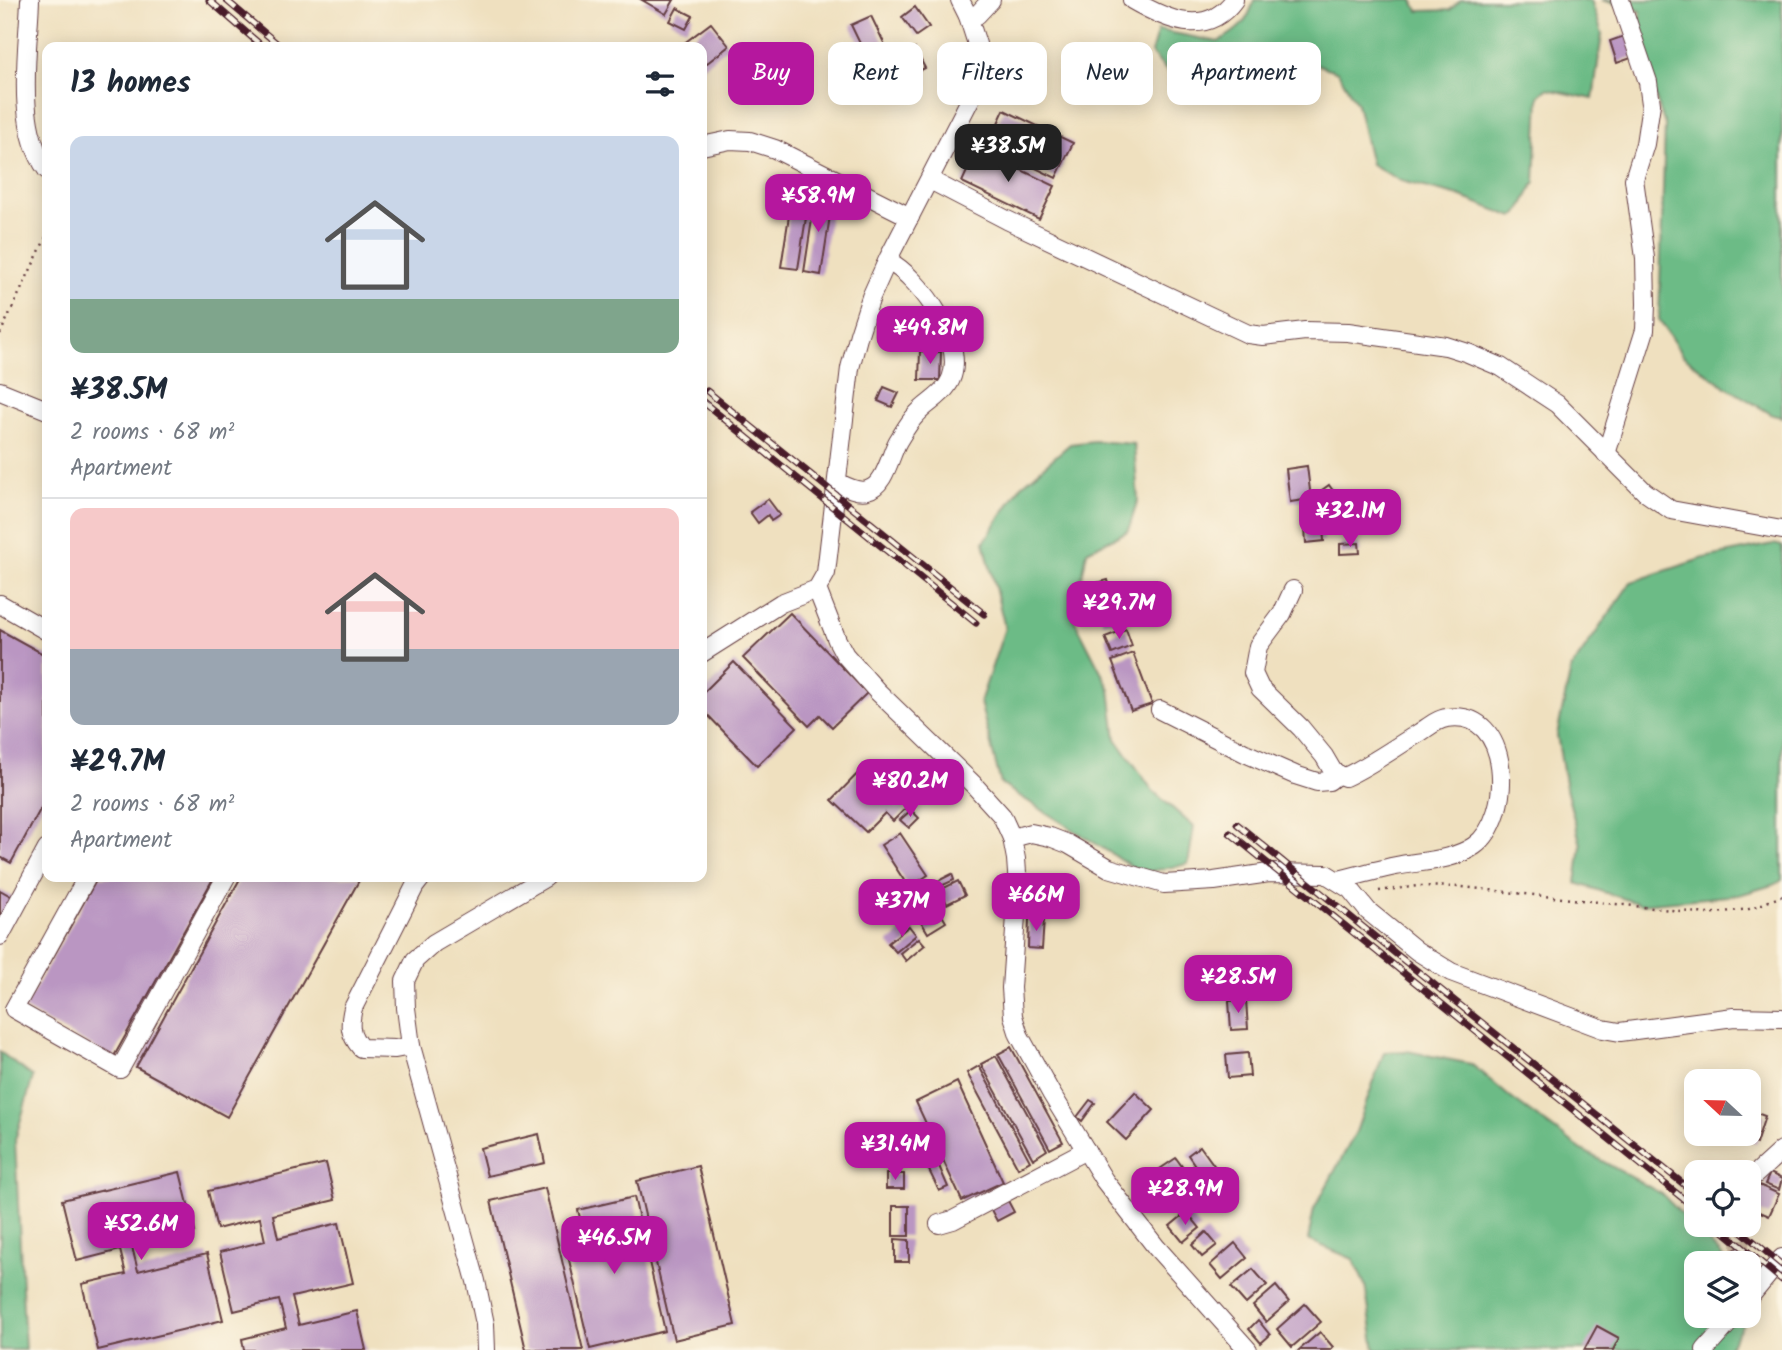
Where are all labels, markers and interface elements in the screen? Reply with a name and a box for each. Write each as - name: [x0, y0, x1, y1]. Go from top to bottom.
- chip: Buy: [728, 42, 814, 105]
- chip: Rent: [828, 42, 923, 105]
- chip: Filters: [937, 42, 1047, 105]
- chip: New: [1061, 42, 1153, 105]
- chip: Apartment: [1167, 42, 1321, 105]
- text: 13 homes: [70, 60, 191, 108]
- icon: filters: [641, 65, 679, 103]
- pin: ¥38.5M: [951, 124, 1065, 184]
- text: ¥38.5M: [971, 129, 1045, 165]
- pin: ¥58.9M: [761, 174, 875, 234]
- text: ¥58.9M: [781, 179, 855, 215]
- icon: home: [312, 182, 438, 308]
- pin: ¥49.8M: [873, 306, 987, 366]
- text: ¥49.8M: [893, 311, 967, 347]
- text: ¥38.5M: [70, 367, 168, 415]
- text: 2 rooms · 68 m²: [70, 415, 234, 451]
- text: Apartment: [70, 451, 172, 487]
- pin: ¥32.1M: [1293, 490, 1407, 549]
- text: ¥32.1M: [1315, 494, 1385, 530]
- icon: home: [312, 554, 438, 680]
- pin: ¥29.7M: [1062, 582, 1176, 641]
- text: ¥29.7M: [1083, 586, 1155, 622]
- text: ¥29.7M: [70, 739, 165, 787]
- pin: ¥80.2M: [853, 760, 967, 819]
- text: ¥80.2M: [872, 764, 948, 800]
- text: 2 rooms · 68 m²: [70, 787, 234, 823]
- text: Apartment: [70, 823, 172, 859]
- pin: ¥66M: [995, 874, 1077, 933]
- text: ¥66M: [1008, 878, 1064, 914]
- pin: ¥37M: [861, 880, 943, 939]
- text: ¥37M: [875, 884, 929, 920]
- pin: ¥28.5M: [1181, 956, 1295, 1015]
- text: ¥28.5M: [1200, 960, 1276, 996]
- north arrow: [1684, 1069, 1760, 1146]
- map controls: [1684, 1069, 1761, 1328]
- pin: ¥31.4M: [838, 1122, 952, 1182]
- text: ¥31.4M: [860, 1127, 930, 1163]
- button: locate: [1684, 1160, 1761, 1237]
- pin: ¥28.9M: [1128, 1168, 1242, 1227]
- text: ¥28.9M: [1147, 1172, 1223, 1208]
- pin: ¥52.6M: [84, 1202, 198, 1262]
- text: ¥52.6M: [104, 1207, 178, 1243]
- pin: ¥46.5M: [557, 1216, 671, 1276]
- text: ¥46.5M: [577, 1221, 651, 1257]
- button: layers: [1684, 1251, 1761, 1328]

